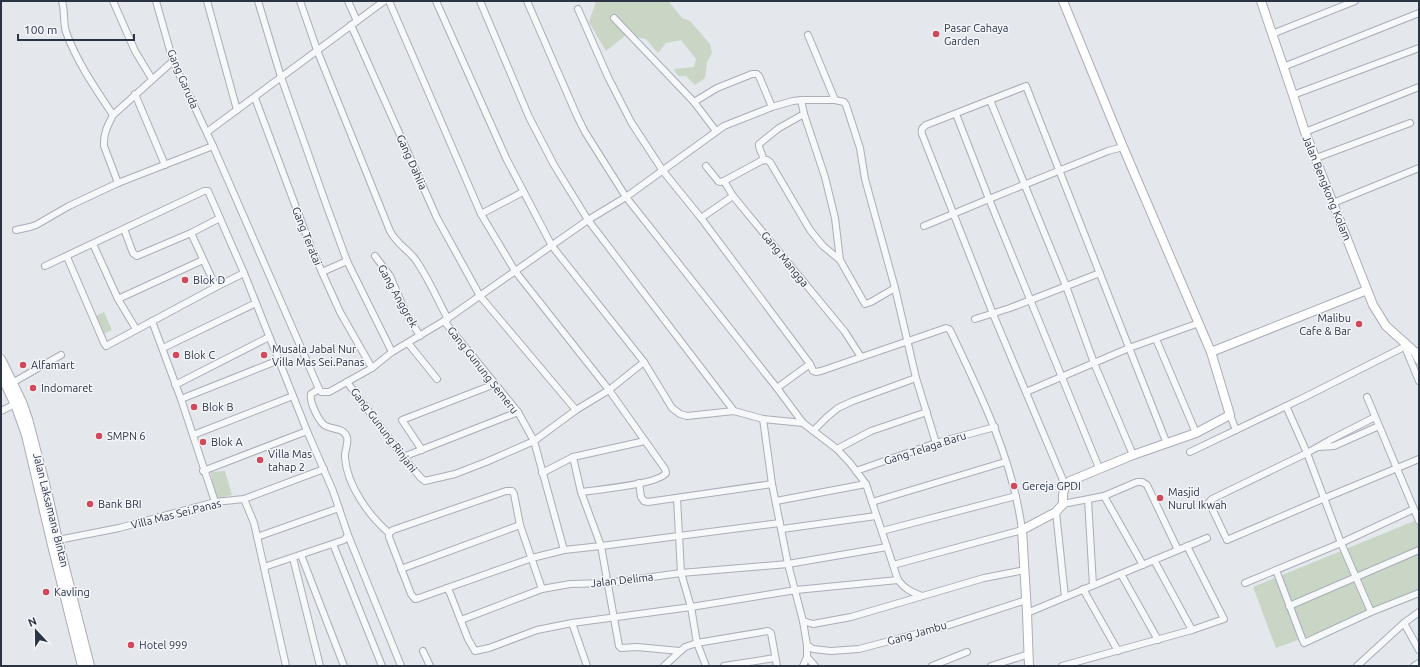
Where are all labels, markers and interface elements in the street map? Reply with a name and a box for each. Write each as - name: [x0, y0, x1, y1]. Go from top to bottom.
- scale bar: [18, 16, 134, 42]
- place label: Pasar Cahaya Garden: [944, 22, 1009, 47]
- text: 100 m: [24, 23, 57, 36]
- marker: Pasar Cahaya Garden: [931, 29, 941, 39]
- street label: Gang Garuda: [165, 47, 201, 111]
- street label: Gang Dahlia: [395, 133, 429, 191]
- street label: Jalan Bengkong Kolam: [1300, 134, 1354, 242]
- street label: Gang Teratai: [290, 205, 324, 267]
- street label: Gang Mangga: [759, 229, 811, 289]
- street label: Gang Anggrek: [376, 263, 420, 330]
- place label: Blok D: [193, 274, 225, 286]
- marker: Blok D: [180, 275, 190, 285]
- place label: Malibu Cafe & Bar: [1299, 312, 1352, 337]
- marker: Malibu Cafe & Bar: [1354, 319, 1364, 329]
- street label: Gang Gunung Semeru: [445, 324, 521, 416]
- place label: Musala Jabal Nur Villa Mas Sei.Panas: [272, 343, 365, 368]
- place label: Blok C: [184, 349, 215, 361]
- marker: Blok C: [171, 350, 181, 360]
- marker: Musala Jabal Nur Villa Mas Sei.Panas: [259, 350, 269, 360]
- place label: Alfamart: [31, 359, 75, 371]
- marker: Alfamart: [18, 360, 28, 370]
- place label: Indomaret: [41, 382, 93, 394]
- marker: Indomaret: [28, 383, 38, 393]
- street label: Gang Gunung Rinjani: [348, 385, 420, 475]
- place label: Blok B: [202, 401, 233, 413]
- marker: Blok B: [189, 402, 199, 412]
- street label: Gang Telaga Baru: [882, 429, 968, 467]
- place label: SMPN 6: [107, 430, 145, 442]
- marker: SMPN 6: [94, 431, 104, 441]
- place label: Blok A: [211, 436, 243, 448]
- marker: Blok A: [198, 437, 208, 447]
- place label: Villa Mas tahap 2: [268, 448, 312, 473]
- street label: Jalan Laksamana Bintan: [31, 452, 71, 568]
- marker: Villa Mas tahap 2: [255, 455, 265, 465]
- place label: Gereja GPDI: [1022, 480, 1081, 492]
- marker: Gereja GPDI: [1009, 481, 1019, 491]
- place label: Masjid Nurul Ikwah: [1168, 486, 1227, 511]
- marker: Masjid Nurul Ikwah: [1155, 493, 1165, 503]
- street label: Villa Mas Sei.Panas: [130, 497, 223, 531]
- place label: Bank BRI: [98, 498, 142, 510]
- marker: Bank BRI: [85, 499, 95, 509]
- street label: Jalan Delima: [590, 571, 654, 589]
- place label: Kavling: [54, 586, 90, 598]
- marker: Kavling: [41, 587, 51, 597]
- north arrow: [16, 611, 56, 651]
- text: N: [26, 615, 38, 629]
- street label: Gang Jambu: [886, 619, 948, 647]
- place label: Hotel 999: [139, 639, 188, 651]
- marker: Hotel 999: [126, 640, 136, 650]

